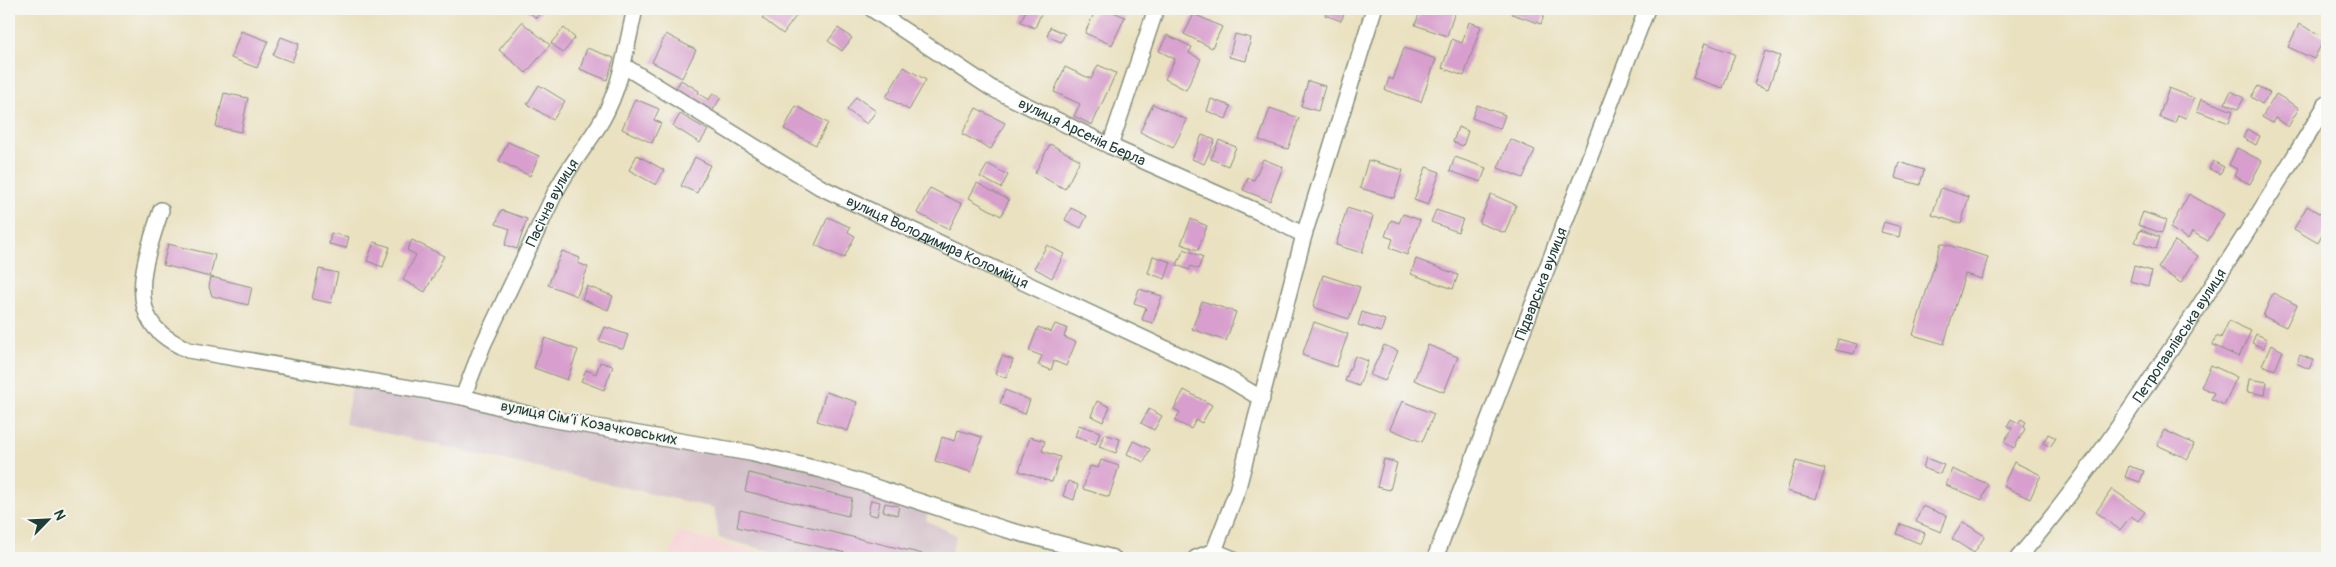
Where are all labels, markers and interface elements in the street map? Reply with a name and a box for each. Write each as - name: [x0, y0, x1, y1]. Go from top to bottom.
- street label: вулиця Арсенія Берла: [1015, 93, 1149, 170]
- street label: Пасічна вулиця: [521, 155, 583, 250]
- street label: вулиця Володимира Коломійця: [843, 191, 1032, 293]
- street label: Підварська вулиця: [1511, 225, 1571, 343]
- street label: Петропавлівська вулиця: [2128, 265, 2230, 406]
- street label: вулиця Сімʼї Козачковських: [499, 397, 679, 449]
- north arrow: [22, 494, 72, 544]
- text: N: [50, 507, 69, 523]

